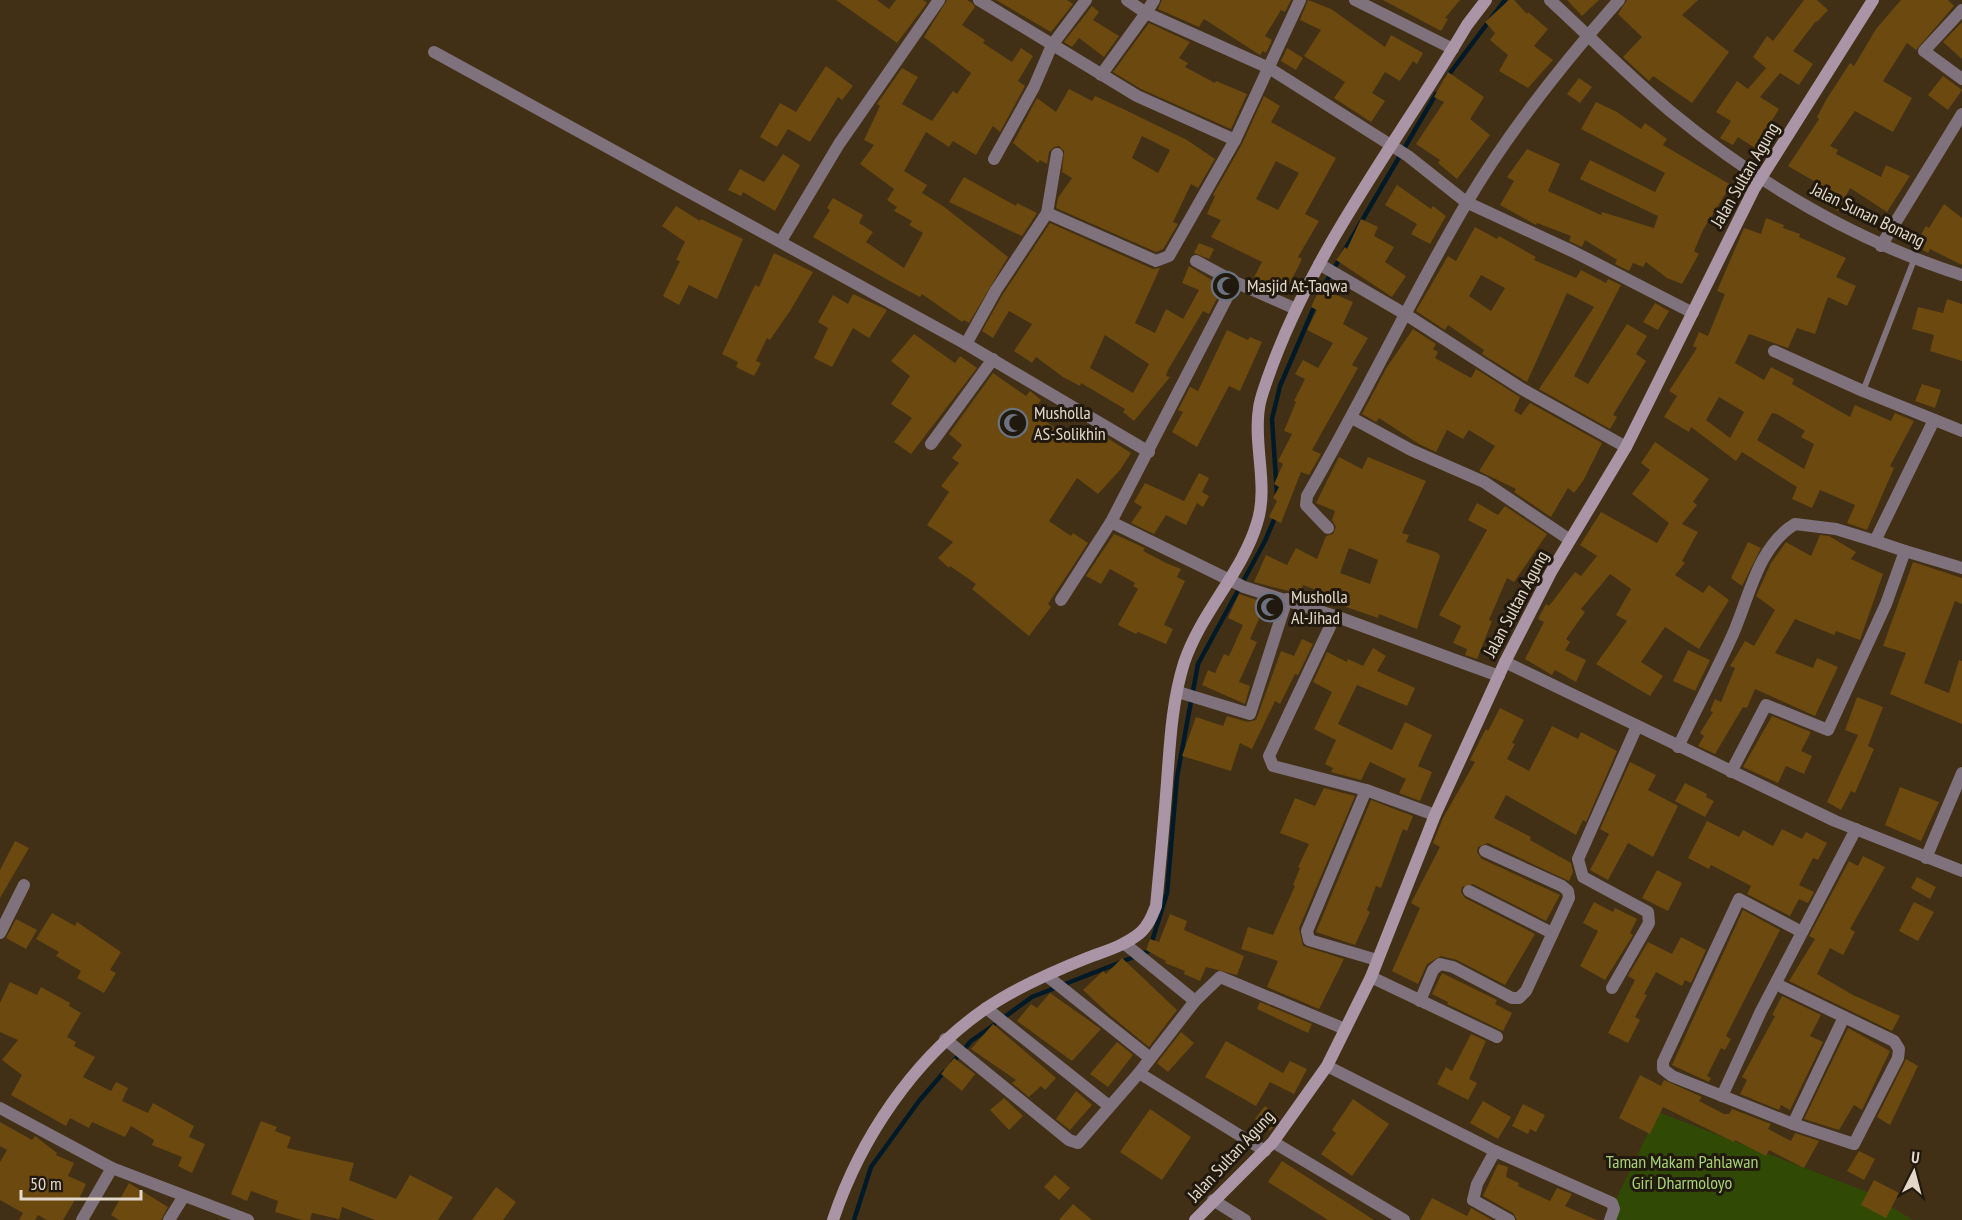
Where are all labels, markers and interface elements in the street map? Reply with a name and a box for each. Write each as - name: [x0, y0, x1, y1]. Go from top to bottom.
- street label: Jalan Sultan Agung: [1705, 118, 1784, 232]
- street label: Jalan Sunan Bonang: [1807, 177, 1929, 252]
- mosque icon: Masjid At-Taqwa: [1210, 270, 1242, 302]
- place label: Masjid At-Taqwa: [1247, 274, 1348, 297]
- place label: Musholla AS-Solikhin: [1034, 401, 1106, 445]
- mosque icon: Musholla AS-Solikhin: [997, 407, 1029, 439]
- street label: Jalan Sultan Agung: [1477, 547, 1553, 662]
- place label: Musholla Al-Jihad: [1291, 585, 1348, 629]
- mosque icon: Musholla Al-Jihad: [1254, 591, 1286, 623]
- street label: Jalan Sultan Agung: [1182, 1105, 1279, 1207]
- north arrow: [1884, 1142, 1944, 1202]
- text: U: [1910, 1147, 1921, 1167]
- park label: Taman Makam Pahlawan Giri Dharmoloyo: [1606, 1150, 1758, 1194]
- scale bar: [21, 1163, 141, 1201]
- text: 50 m: [30, 1172, 62, 1195]

